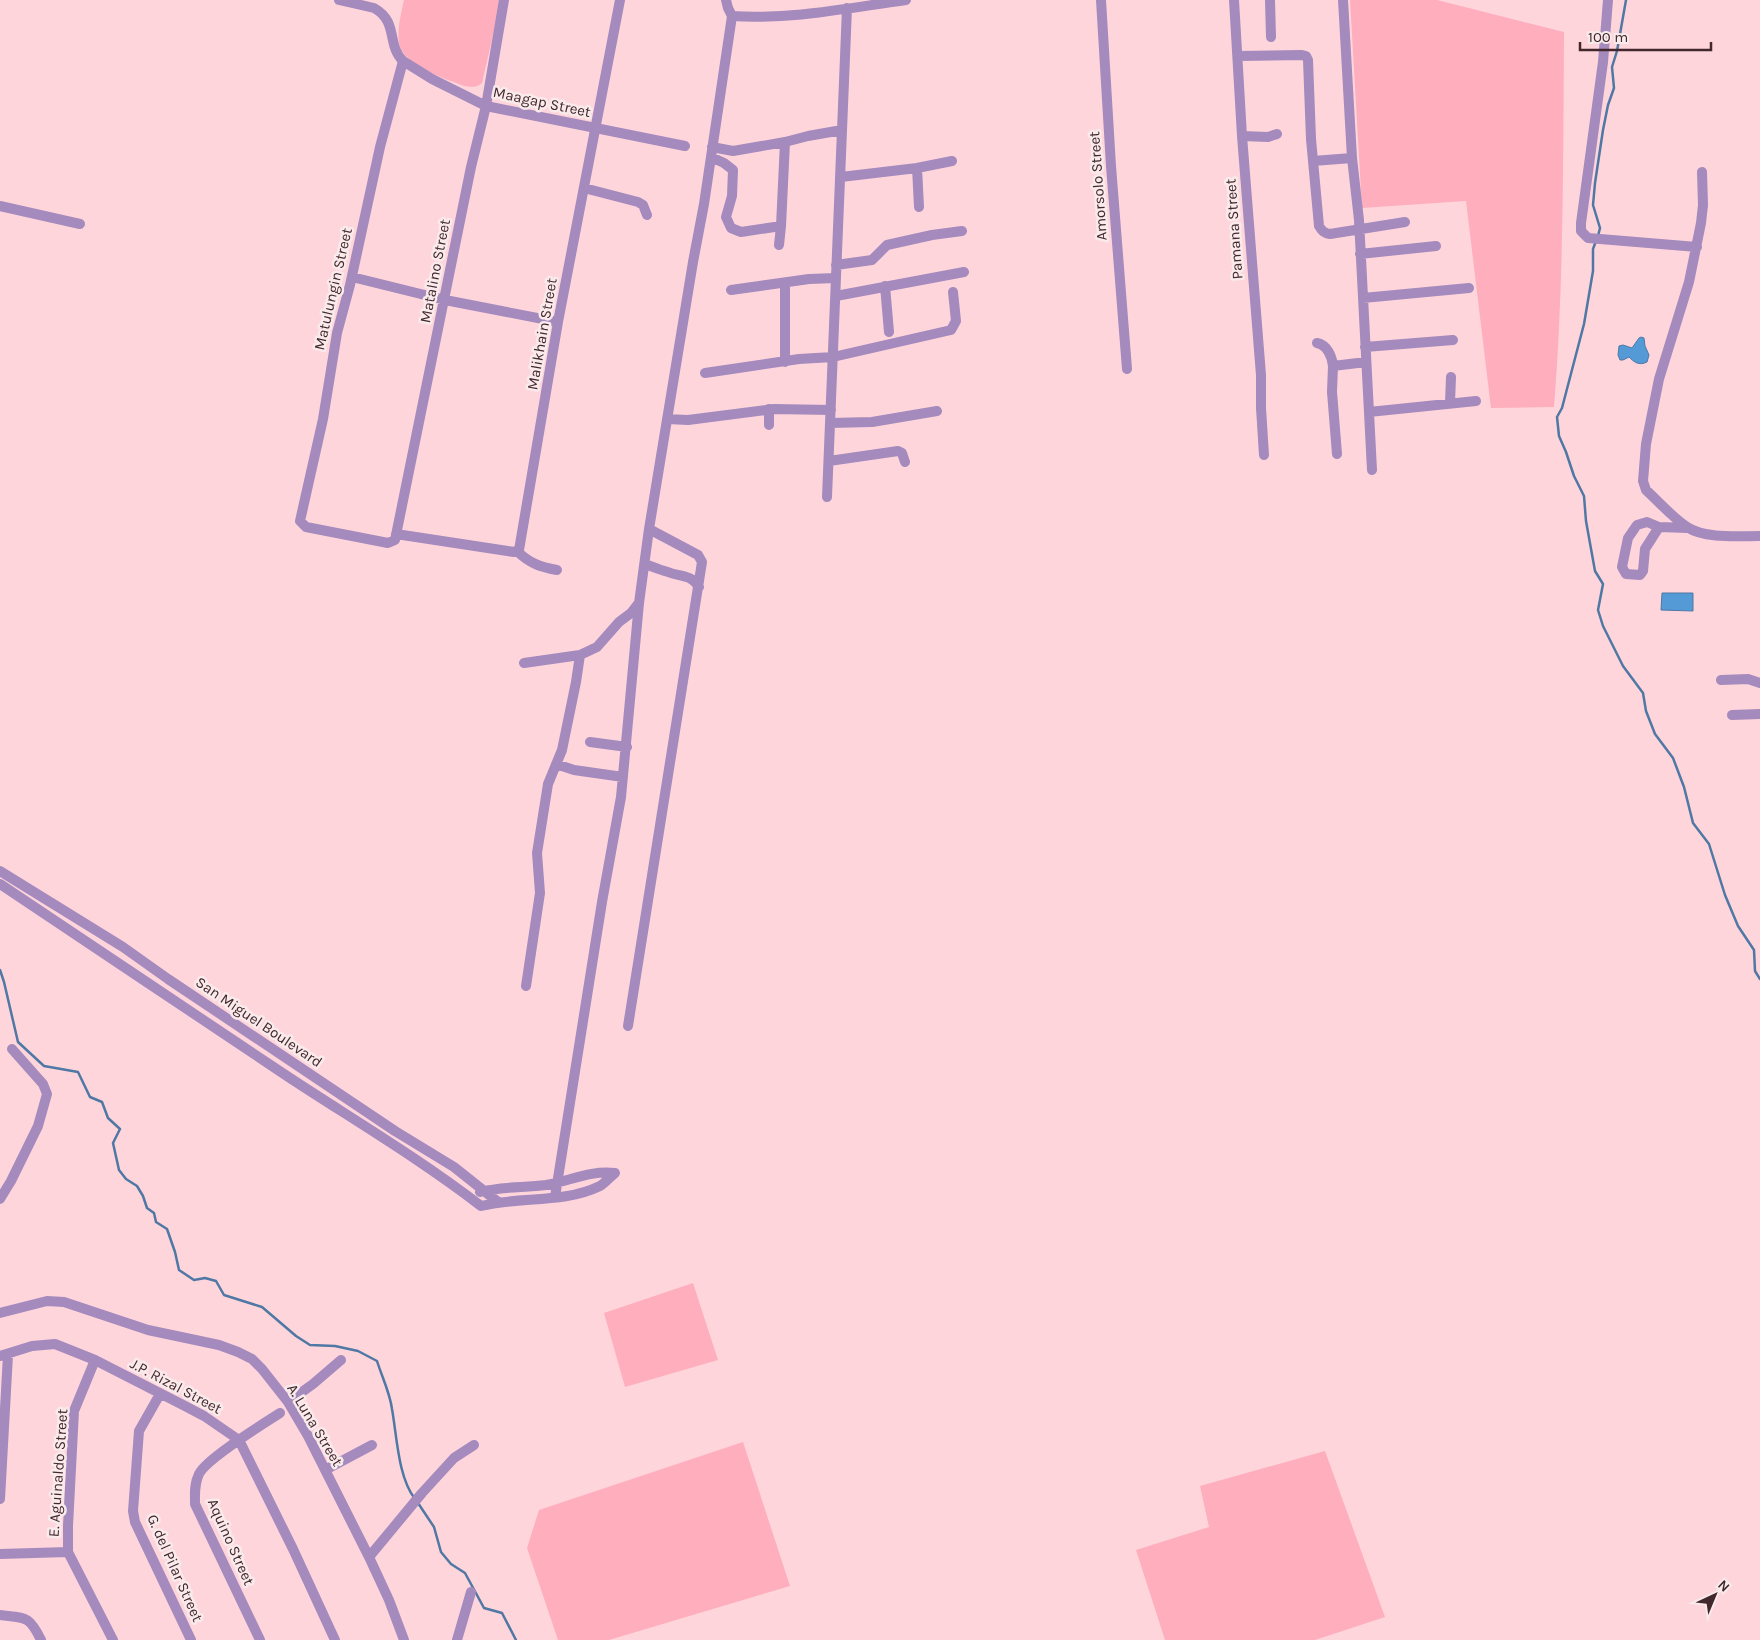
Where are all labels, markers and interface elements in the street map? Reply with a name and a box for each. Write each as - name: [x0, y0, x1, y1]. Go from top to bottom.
- scale bar: [1580, 20, 1711, 52]
- text: 100 m: [1588, 28, 1628, 46]
- street label: Maagap Street: [491, 83, 593, 121]
- street label: Amorsolo Street: [1085, 130, 1111, 241]
- street label: Pamana Street: [1221, 178, 1246, 280]
- street label: Matalino Street: [416, 217, 454, 325]
- street label: Matulungin Street: [310, 226, 356, 352]
- street label: Malikhain Street: [523, 276, 561, 392]
- street label: San Miguel Boulevard: [192, 973, 326, 1071]
- street label: J.P. Rizal Street: [127, 1354, 225, 1418]
- street label: A. Luna Street: [283, 1381, 347, 1470]
- street label: E. Aguinaldo Street: [45, 1408, 71, 1538]
- street label: Aquino Street: [204, 1496, 258, 1588]
- street label: G. del Pilar Street: [143, 1512, 207, 1625]
- north arrow: [1690, 1570, 1740, 1620]
- text: N: [1714, 1576, 1733, 1596]

